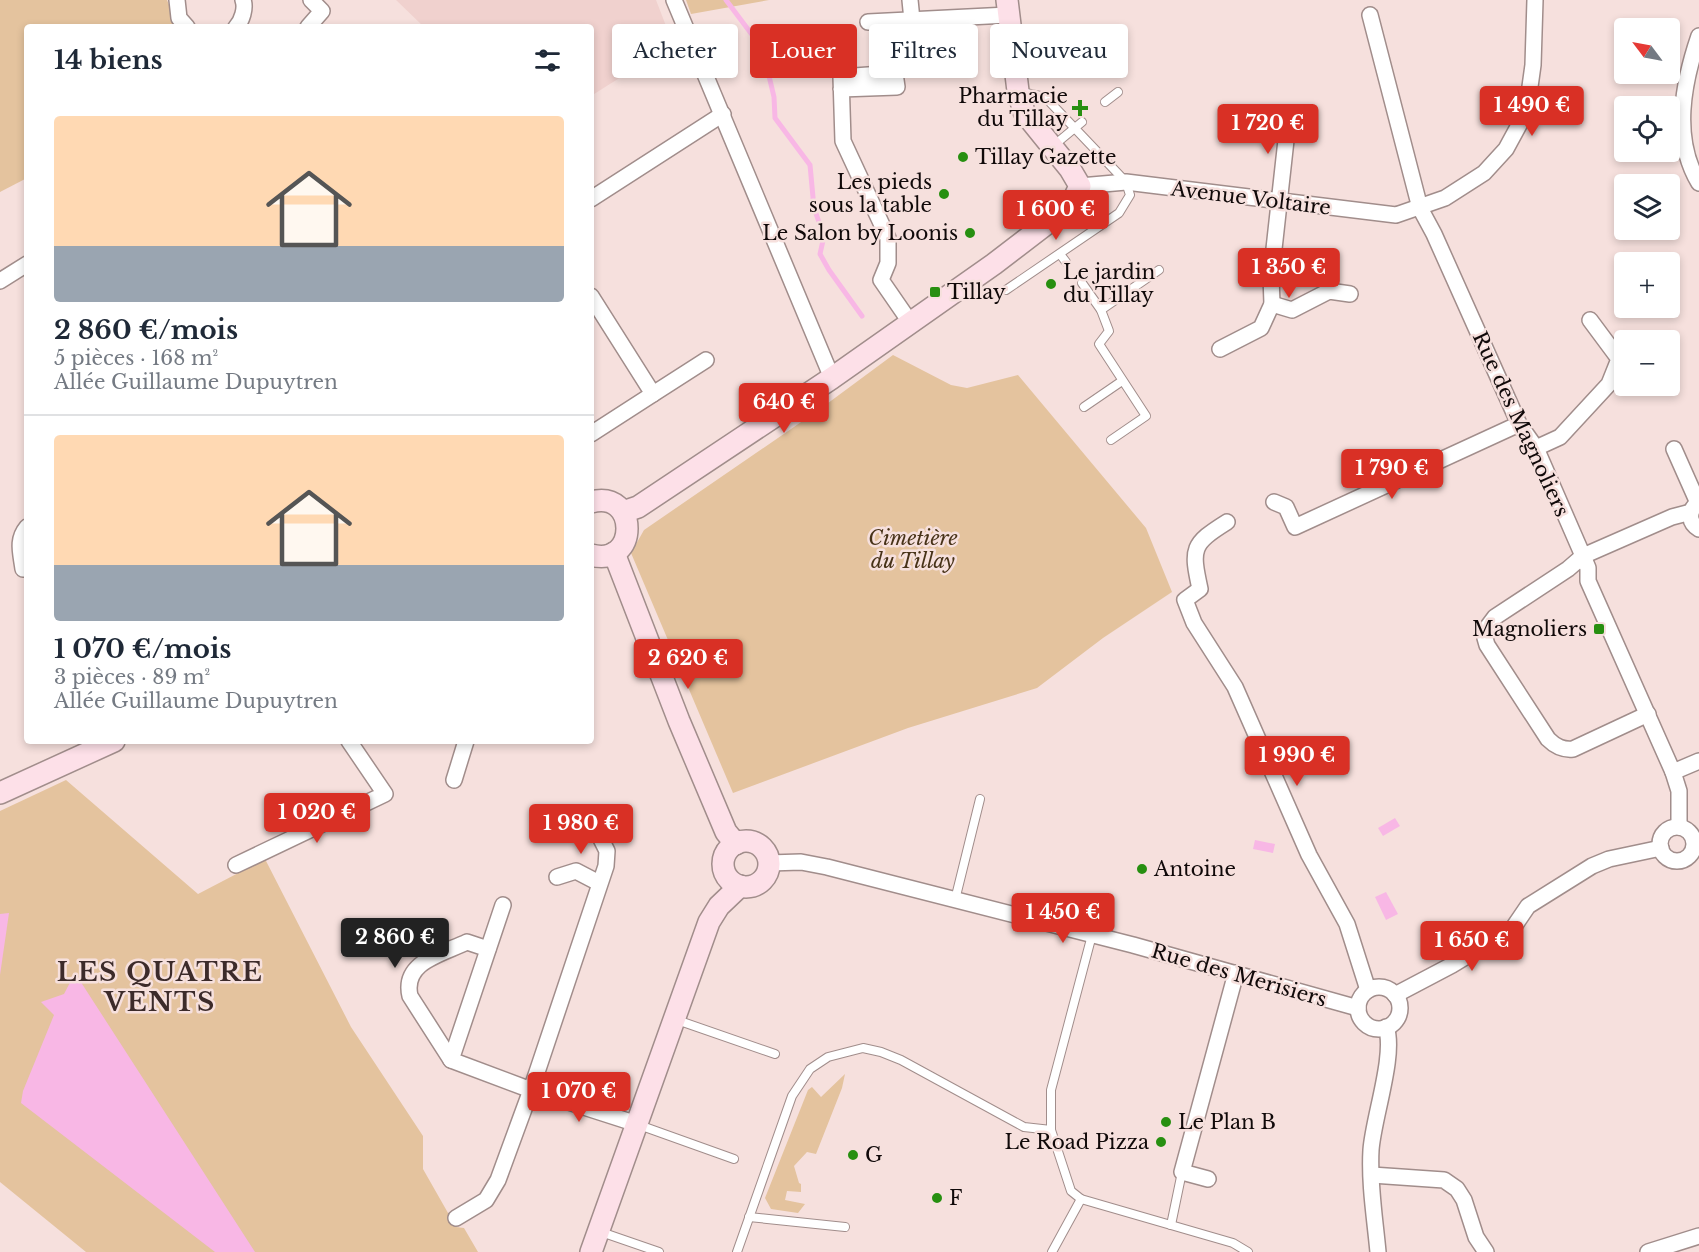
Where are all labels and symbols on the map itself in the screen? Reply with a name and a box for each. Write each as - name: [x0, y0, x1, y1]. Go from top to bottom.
- north arrow: [1614, 18, 1680, 84]
- place label: Pharmacie du Tillay: [958, 84, 1068, 131]
- pin: 1 490 €: [1477, 86, 1587, 137]
- marker: Pharmacie du Tillay: [1073, 101, 1087, 115]
- pin: 1 720 €: [1213, 104, 1323, 155]
- place label: Tillay Gazette: [975, 145, 1117, 169]
- marker: Tillay Gazette: [956, 150, 970, 164]
- place label: Les pieds sous la table: [809, 170, 932, 217]
- street label: Avenue Voltaire: [1169, 176, 1332, 220]
- marker: Les pieds sous la table: [937, 187, 951, 201]
- pin: 1 600 €: [1001, 190, 1111, 241]
- place label: Le Salon by Loonis: [762, 221, 958, 245]
- marker: Le Salon by Loonis: [963, 226, 977, 240]
- pin: 1 350 €: [1234, 248, 1344, 299]
- place label: Le jardin du Tillay: [1063, 260, 1156, 307]
- marker: Le jardin du Tillay: [1044, 277, 1058, 291]
- place label: Tillay: [947, 280, 1006, 304]
- marker: Tillay: [928, 285, 942, 299]
- street label: Rue des Magnoliers: [1468, 328, 1574, 520]
- pin: 640 €: [742, 383, 826, 434]
- pin: 1 790 €: [1337, 449, 1447, 500]
- park label: Cimetière du Tillay: [868, 526, 958, 573]
- place label: Magnoliers: [1472, 617, 1587, 641]
- marker: Magnoliers: [1592, 622, 1606, 636]
- pin: 2 620 €: [633, 639, 743, 690]
- pin: 1 990 €: [1242, 736, 1352, 787]
- pin: 1 020 €: [262, 793, 372, 844]
- pin: 1 980 €: [526, 804, 636, 855]
- place label: Antoine: [1153, 857, 1236, 881]
- marker: Antoine: [1135, 862, 1149, 876]
- pin: 1 450 €: [1008, 893, 1118, 944]
- pin: 2 860 €: [340, 918, 450, 969]
- pin: 1 650 €: [1417, 921, 1527, 972]
- street label: Rue des Merisiers: [1149, 938, 1329, 1012]
- district label: LES QUATRE VENTS: [57, 956, 263, 1018]
- pin: 1 070 €: [524, 1072, 634, 1123]
- place label: Le Plan B: [1178, 1110, 1276, 1134]
- marker: Le Plan B: [1159, 1115, 1173, 1129]
- place label: Le Road Pizza: [1004, 1130, 1150, 1154]
- marker: Le Road Pizza: [1154, 1135, 1168, 1149]
- place label: G: [865, 1143, 882, 1167]
- marker: G: [846, 1148, 860, 1162]
- place label: F: [949, 1186, 962, 1210]
- marker: F: [930, 1191, 944, 1205]

